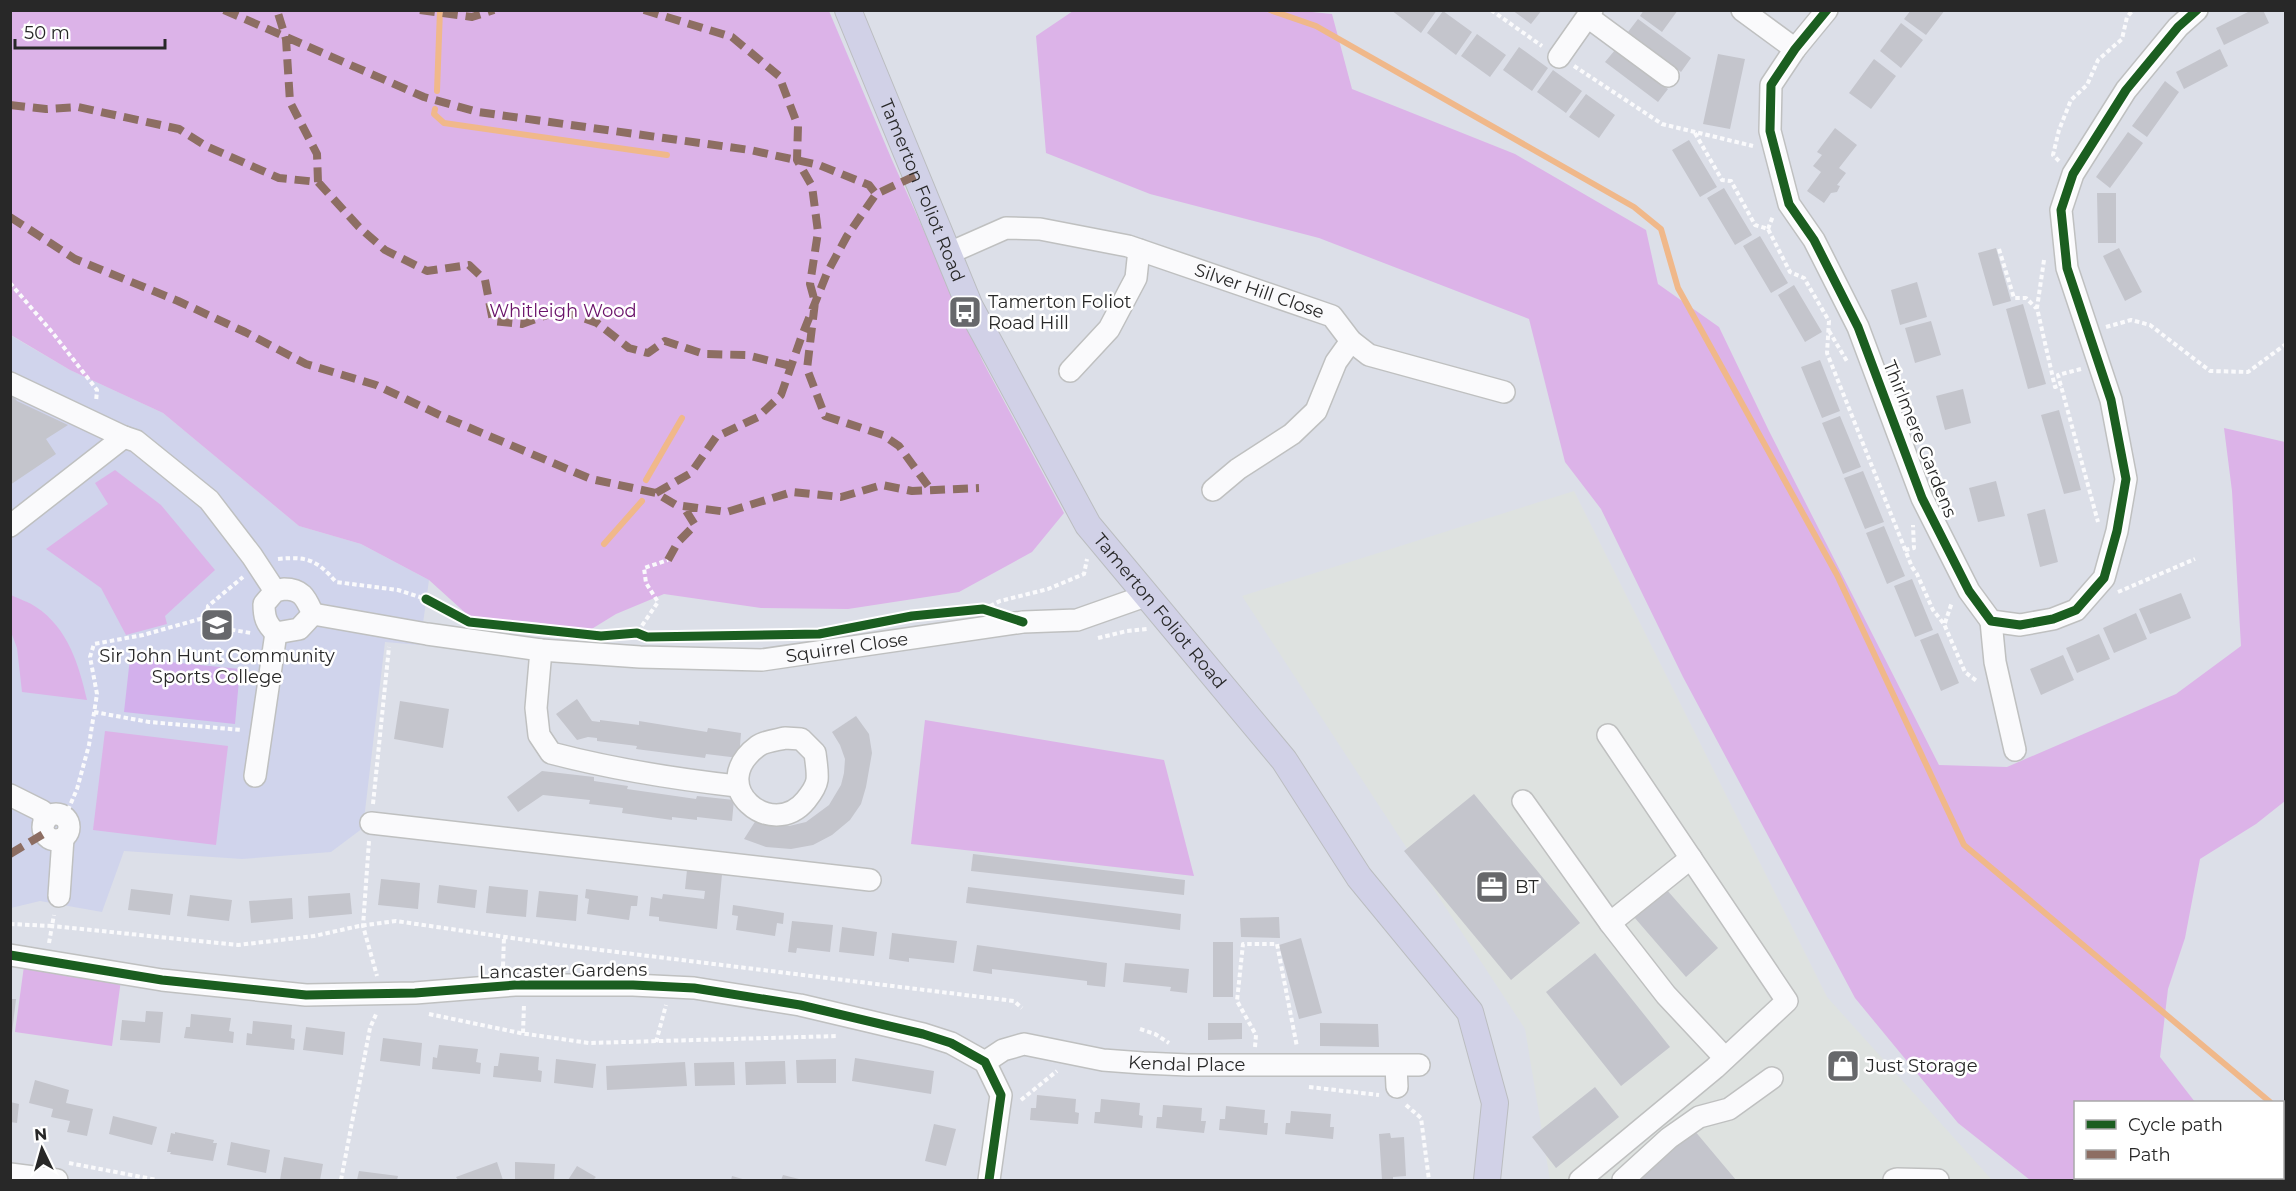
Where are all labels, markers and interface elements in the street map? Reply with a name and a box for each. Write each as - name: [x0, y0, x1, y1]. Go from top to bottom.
- scale bar: [15, 12, 165, 50]
- text: 50 m: [24, 22, 70, 44]
- street label: Tamerton Foliot Road: [875, 96, 969, 285]
- street label: Silver Hill Close: [1192, 259, 1327, 324]
- place label: Tamerton Foliot Road Hill: [988, 291, 1132, 334]
- bus stop icon: Tamerton Foliot Road Hill: [947, 294, 983, 330]
- park label: Whitleigh Wood: [489, 300, 637, 322]
- street label: Thirlmere Gardens: [1878, 357, 1962, 521]
- street label: Tamerton Foliot Road: [1089, 529, 1231, 693]
- school or university icon: Sir John Hunt Community Sports College: [199, 607, 235, 643]
- street label: Squirrel Close: [784, 628, 910, 667]
- place label: Sir John Hunt Community Sports College: [99, 645, 335, 688]
- office icon: BT: [1474, 869, 1510, 905]
- place label: BT: [1515, 876, 1539, 898]
- street label: Lancaster Gardens: [479, 959, 648, 983]
- shop icon: Just Storage: [1825, 1048, 1861, 1084]
- street label: Kendal Place: [1127, 1051, 1245, 1076]
- place label: Just Storage: [1865, 1055, 1978, 1077]
- legend: [2074, 1101, 2284, 1179]
- text: Cycle path: [2128, 1114, 2223, 1136]
- north arrow: [12, 1119, 72, 1179]
- text: N: [33, 1125, 48, 1145]
- text: Path: [2128, 1144, 2171, 1166]

